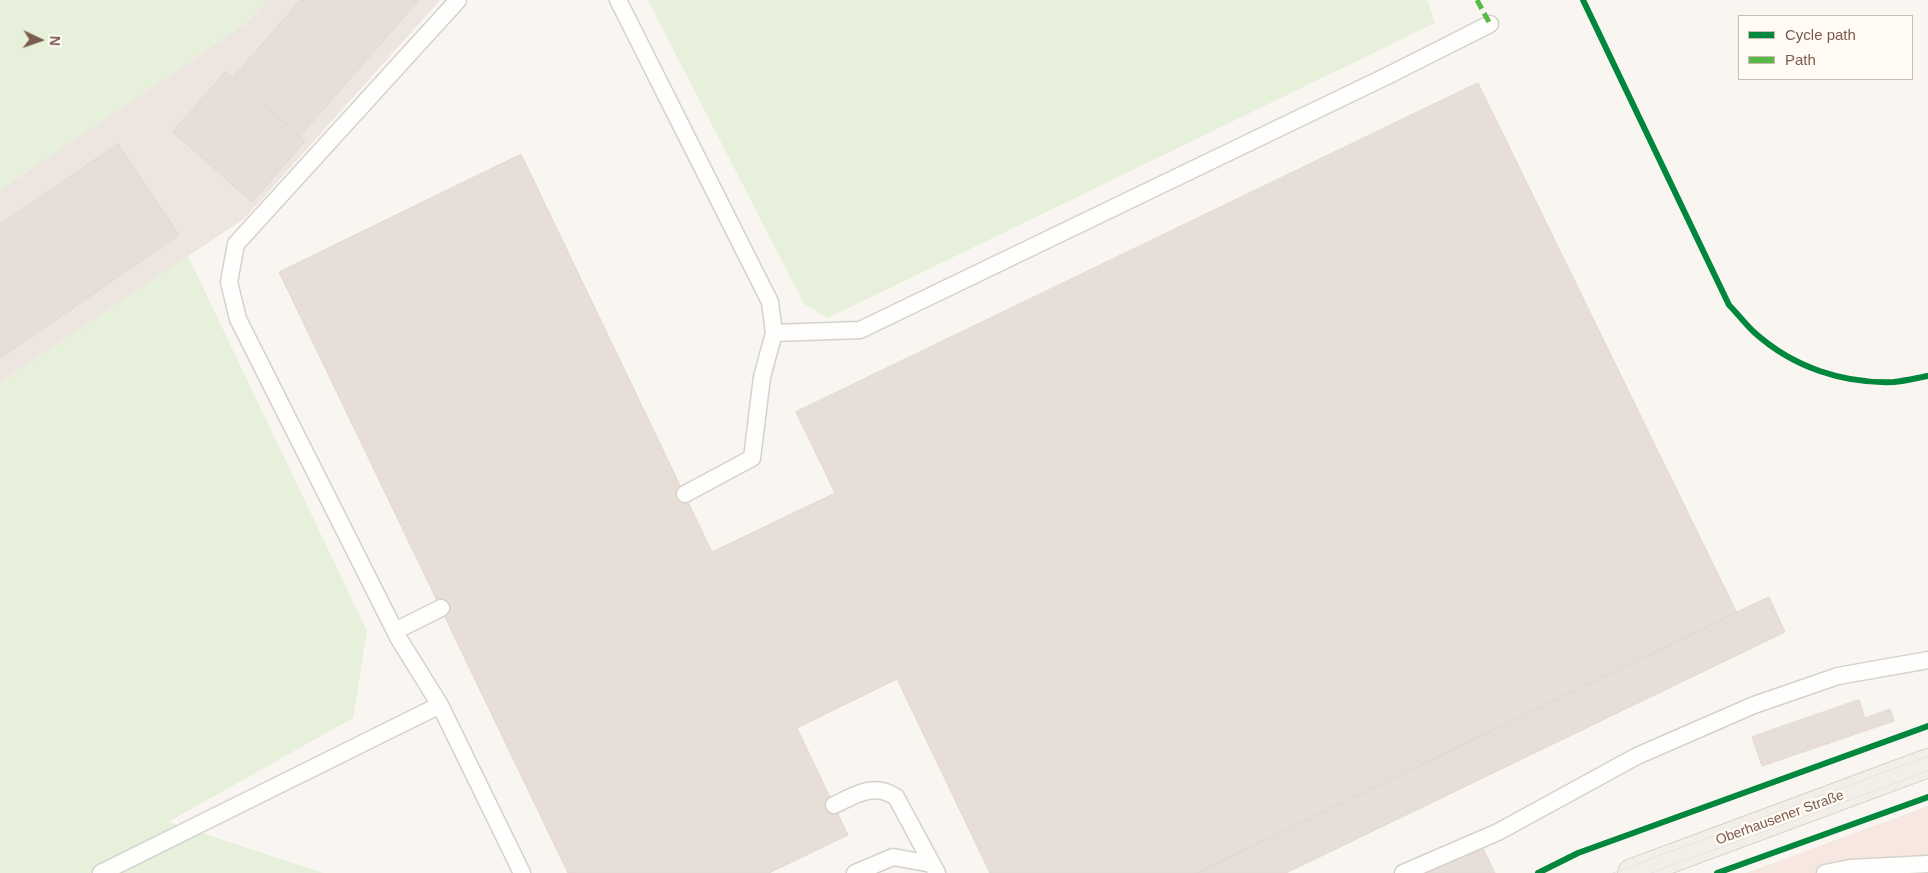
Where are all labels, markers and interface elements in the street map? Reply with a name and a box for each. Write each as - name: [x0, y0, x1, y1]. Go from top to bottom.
- north arrow: [15, 15, 65, 65]
- legend: [1738, 15, 1913, 80]
- text: Cycle path: [1785, 26, 1856, 43]
- text: N: [47, 35, 63, 46]
- text: Path: [1785, 51, 1816, 68]
- street label: Oberhausener Straße: [1714, 787, 1846, 849]

